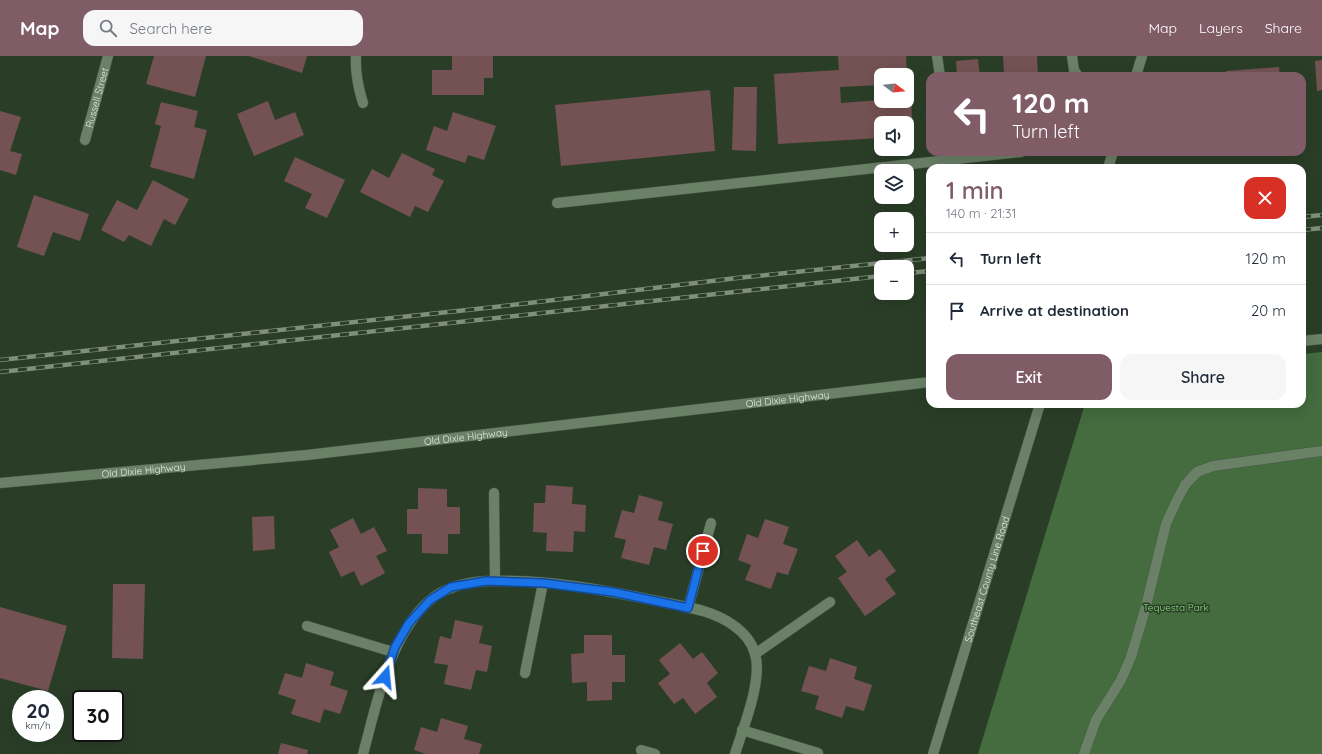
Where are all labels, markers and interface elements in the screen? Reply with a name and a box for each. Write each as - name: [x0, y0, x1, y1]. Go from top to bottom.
- search box: [83, 10, 363, 46]
- text: Map: [20, 16, 59, 40]
- icon: search: [97, 17, 119, 39]
- text: Search here: [129, 19, 212, 38]
- text: Map: [1148, 19, 1177, 37]
- text: Layers: [1199, 19, 1243, 37]
- text: Share: [1265, 19, 1302, 37]
- street label: Russell Street: [82, 65, 111, 129]
- north arrow: [874, 68, 914, 108]
- map controls: [874, 68, 914, 300]
- text: 120 m: [1012, 85, 1090, 120]
- icon: left: [946, 88, 998, 140]
- button: sound: [874, 116, 914, 156]
- text: Turn left: [1012, 120, 1080, 143]
- button: layers: [874, 164, 914, 204]
- text: 1 min: [946, 175, 1004, 205]
- button: close: [1244, 177, 1286, 219]
- text: 140 m · 21:31: [946, 205, 1016, 221]
- button: +: [874, 212, 914, 252]
- icon: left: [946, 248, 968, 270]
- text: Turn left: [980, 249, 1042, 268]
- text: 120 m: [1245, 249, 1286, 268]
- button: −: [874, 260, 914, 300]
- icon: arrive: [946, 300, 968, 322]
- text: Arrive at destination: [980, 301, 1129, 320]
- text: 20 m: [1251, 301, 1286, 320]
- button: Exit: [946, 354, 1112, 400]
- button: Share: [1120, 354, 1286, 400]
- street label: Old Dixie Highway: [745, 387, 830, 410]
- street label: Old Dixie Highway: [423, 425, 508, 448]
- street label: Old Dixie Highway: [101, 460, 186, 480]
- street label: Southeast County Line Road: [961, 514, 1012, 644]
- pin: [686, 534, 720, 568]
- icon: arrive: [692, 540, 714, 562]
- park label: Tequesta Park: [1143, 601, 1209, 614]
- position arrow: [364, 656, 406, 698]
- speed limit sign: 30: [72, 690, 124, 742]
- text: 20: [26, 698, 50, 723]
- text: km/h: [25, 719, 51, 732]

